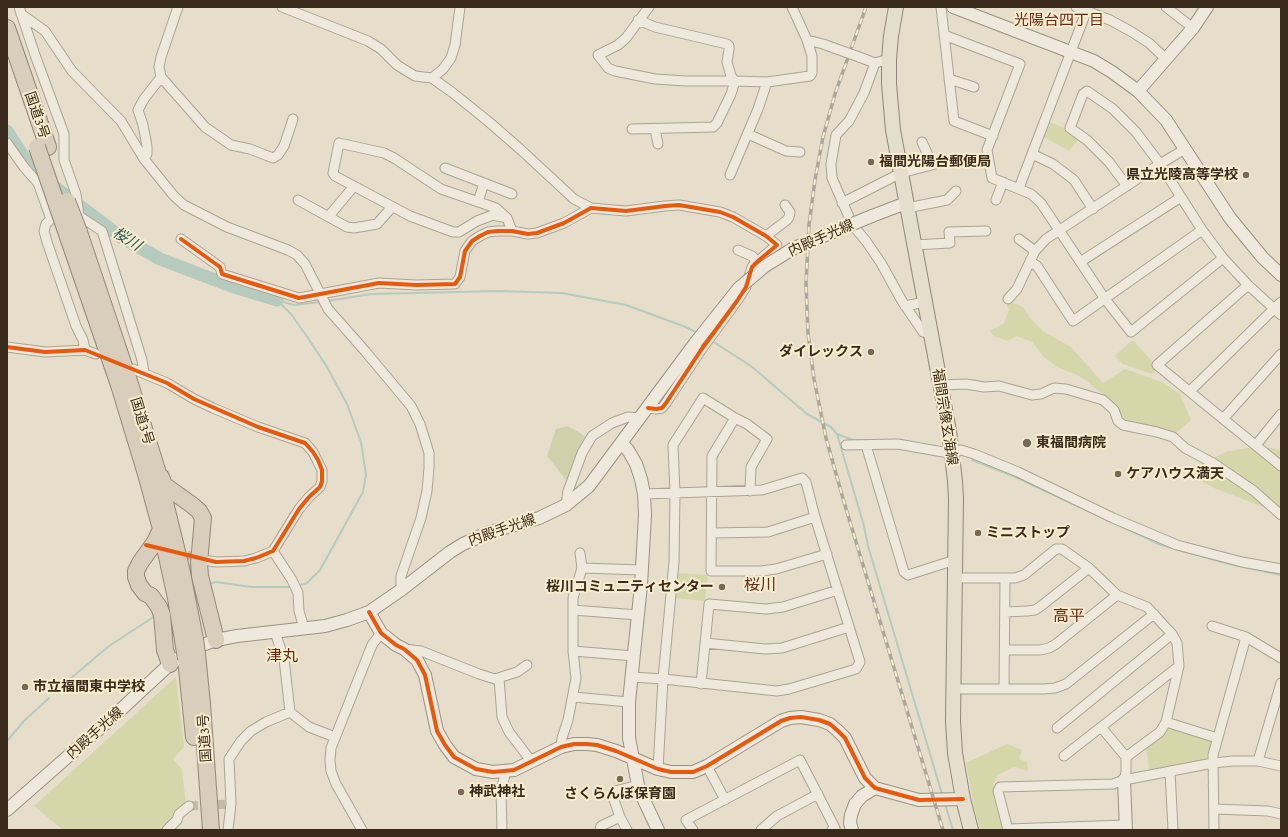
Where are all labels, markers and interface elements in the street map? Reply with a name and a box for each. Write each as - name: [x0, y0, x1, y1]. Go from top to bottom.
- district label: 光陽台四丁目: [1014, 11, 1104, 29]
- street label: 国道3号: [21, 89, 53, 141]
- place label: 福間光陽台郵便局: [879, 154, 991, 170]
- marker: 福間光陽台郵便局: [866, 157, 876, 167]
- place label: 県立光陵高等学校: [1126, 167, 1238, 183]
- marker: 県立光陵高等学校: [1241, 170, 1251, 180]
- street label: 内殿手光線: [786, 216, 856, 260]
- water label: 桜川: [110, 223, 144, 255]
- place label: ダイレックス: [779, 344, 863, 360]
- marker: ダイレックス: [866, 347, 876, 357]
- street label: 福間宗像玄海線: [929, 367, 961, 467]
- street label: 国道3号: [127, 395, 157, 447]
- place label: 東福間病院: [1036, 435, 1106, 451]
- marker: 東福間病院: [1021, 437, 1033, 449]
- place label: ケアハウス満天: [1126, 466, 1224, 482]
- marker: ケアハウス満天: [1113, 469, 1123, 479]
- street label: 内殿手光線: [466, 511, 538, 549]
- place label: ミニストップ: [986, 525, 1070, 541]
- marker: ミニストップ: [973, 528, 983, 538]
- district label: 桜川: [744, 575, 776, 595]
- place label: 桜川コミュ二ティセンター: [546, 579, 714, 595]
- marker: 桜川コミュ二ティセンター: [717, 582, 727, 592]
- district label: 高平: [1053, 606, 1085, 626]
- district label: 津丸: [266, 646, 298, 666]
- place label: 市立福間東中学校: [33, 679, 145, 695]
- marker: 市立福間東中学校: [20, 682, 30, 692]
- street label: 内殿手光線: [63, 703, 127, 763]
- street label: 国道3号: [195, 713, 215, 763]
- marker: さくらんぼ保育園: [615, 774, 625, 784]
- place label: 神武神社: [469, 784, 525, 800]
- place label: さくらんぼ保育園: [564, 786, 676, 802]
- marker: 神武神社: [456, 787, 466, 797]

